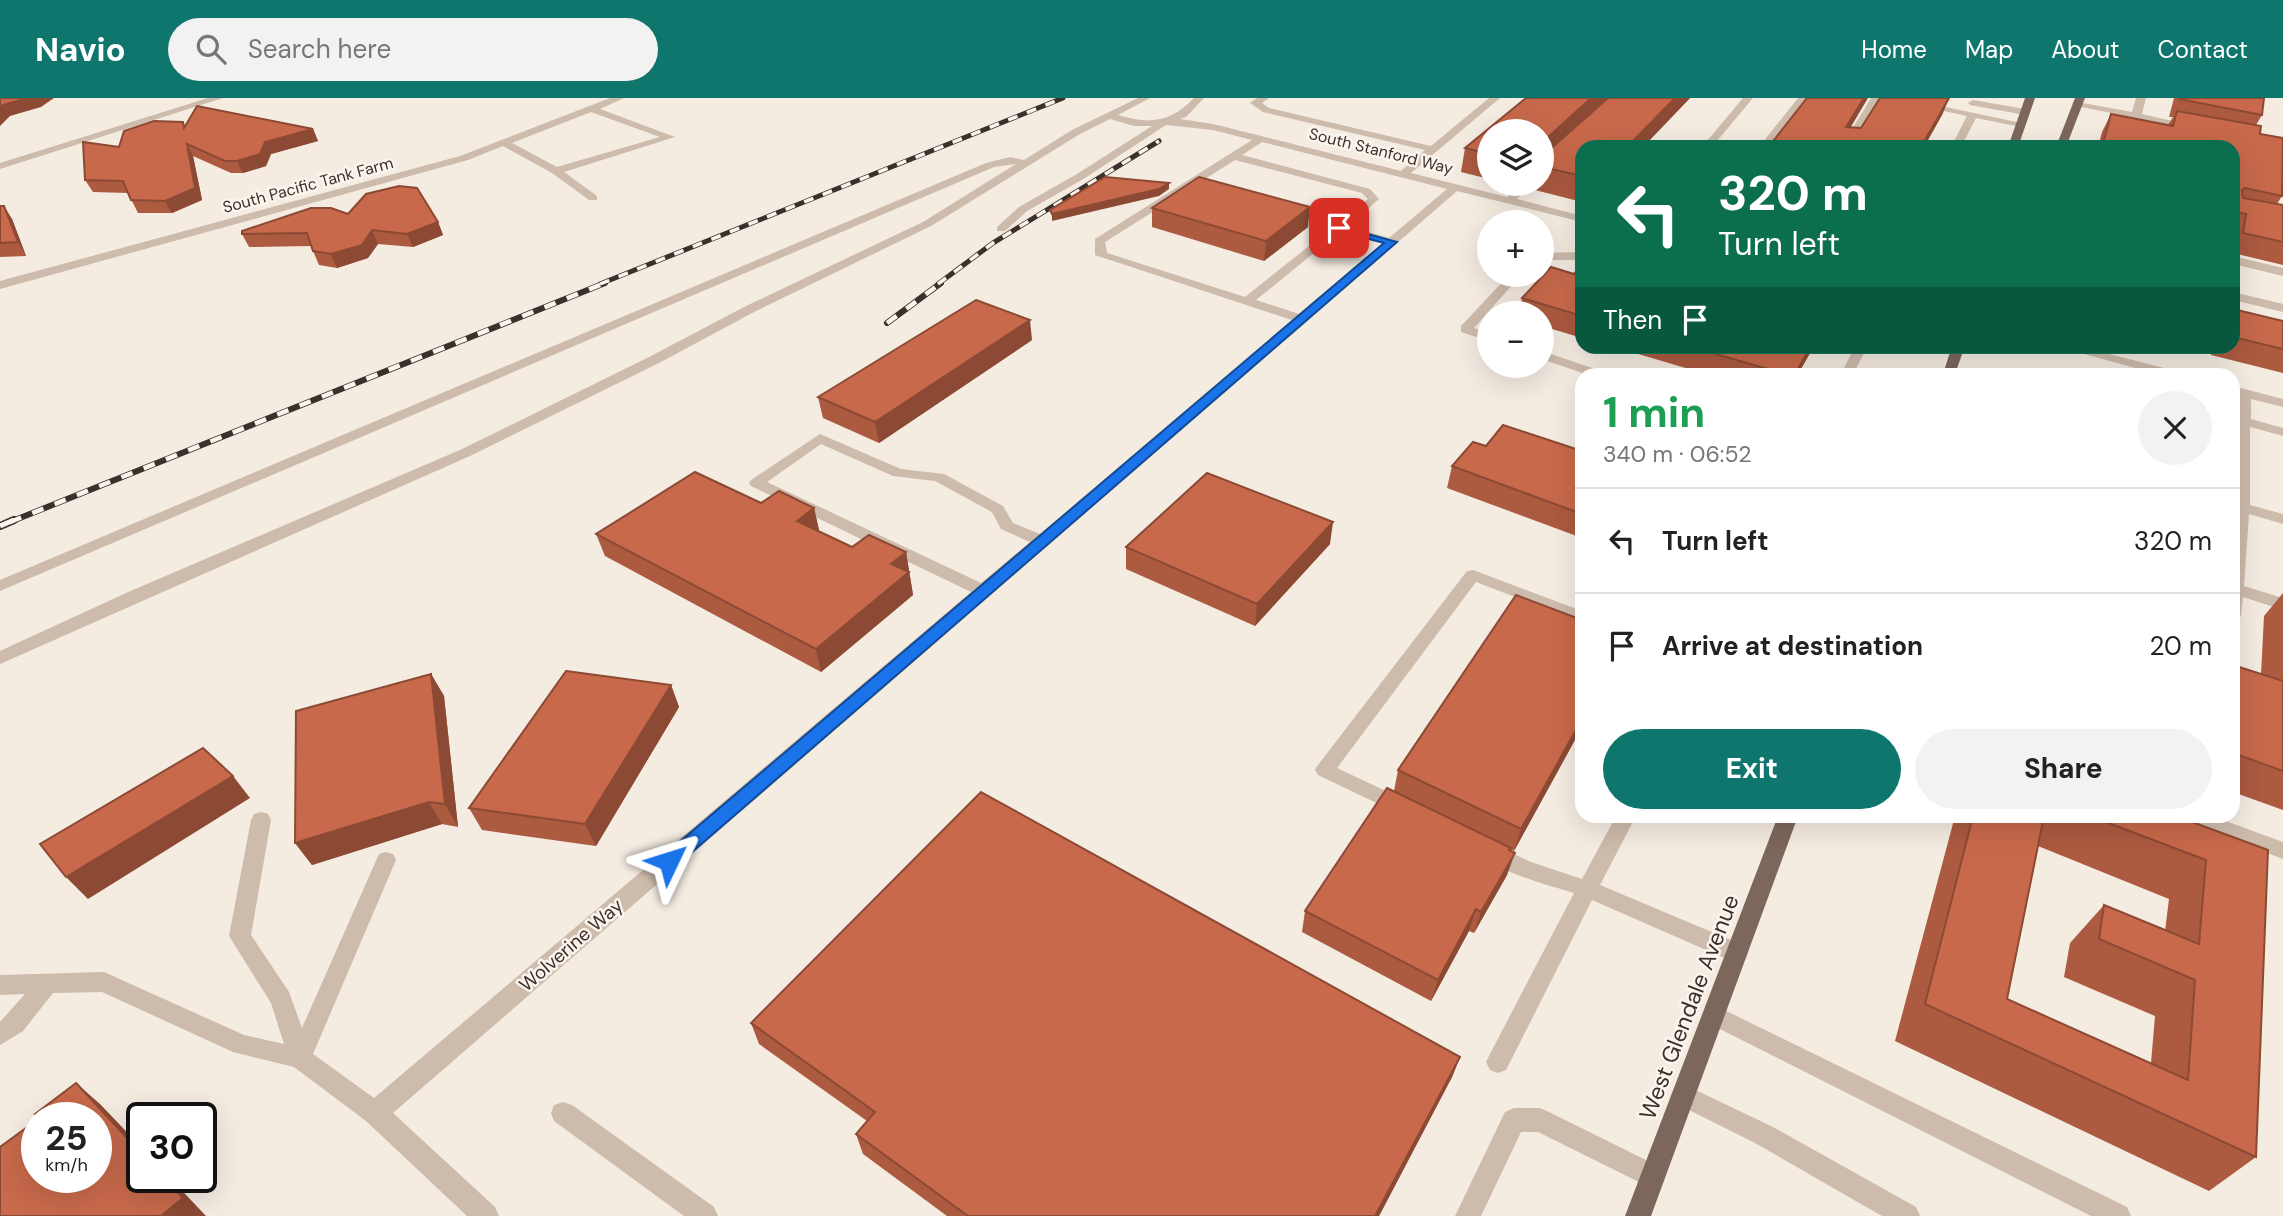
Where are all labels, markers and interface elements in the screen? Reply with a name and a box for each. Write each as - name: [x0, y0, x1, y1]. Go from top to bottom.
- search box: [168, 18, 658, 81]
- text: Navio: [35, 28, 126, 71]
- icon: search: [192, 30, 230, 68]
- text: Search here: [248, 32, 391, 66]
- text: Home: [1861, 34, 1927, 65]
- text: Map: [1965, 34, 2013, 65]
- text: About: [2051, 34, 2120, 65]
- text: Contact: [2158, 34, 2248, 65]
- map controls: [1477, 119, 1554, 378]
- button: layers: [1477, 119, 1554, 196]
- street label: South Stanford Way: [1307, 123, 1455, 179]
- street label: South Pacific Tank Farm: [220, 152, 396, 218]
- text: 320 m: [1718, 161, 1868, 225]
- icon: left: [1603, 168, 1694, 259]
- pin: [1309, 198, 1369, 258]
- icon: arrive: [1320, 209, 1358, 247]
- button: +: [1477, 210, 1554, 287]
- text: Turn left: [1718, 223, 1840, 265]
- button: −: [1477, 301, 1554, 378]
- icon: arrive: [1676, 301, 1714, 339]
- text: Then: [1603, 303, 1662, 337]
- text: 1 min: [1603, 385, 1705, 440]
- button: close: [2138, 391, 2212, 465]
- text: 340 m · 06:52: [1603, 439, 1751, 469]
- icon: left: [1603, 522, 1641, 560]
- text: Turn left: [1662, 524, 1769, 558]
- text: 320 m: [2134, 524, 2212, 558]
- icon: arrive: [1603, 627, 1641, 665]
- text: Arrive at destination: [1662, 629, 1923, 663]
- text: 20 m: [2149, 629, 2212, 663]
- button: Exit: [1603, 729, 1901, 809]
- button: Share: [1915, 729, 2212, 809]
- position arrow: [632, 824, 706, 898]
- street label: West Glendale Avenue: [1632, 890, 1746, 1124]
- street label: Wolverine Way: [514, 893, 628, 997]
- speed limit sign: 30: [126, 1102, 217, 1193]
- text: 25: [46, 1115, 87, 1161]
- text: km/h: [45, 1153, 88, 1177]

